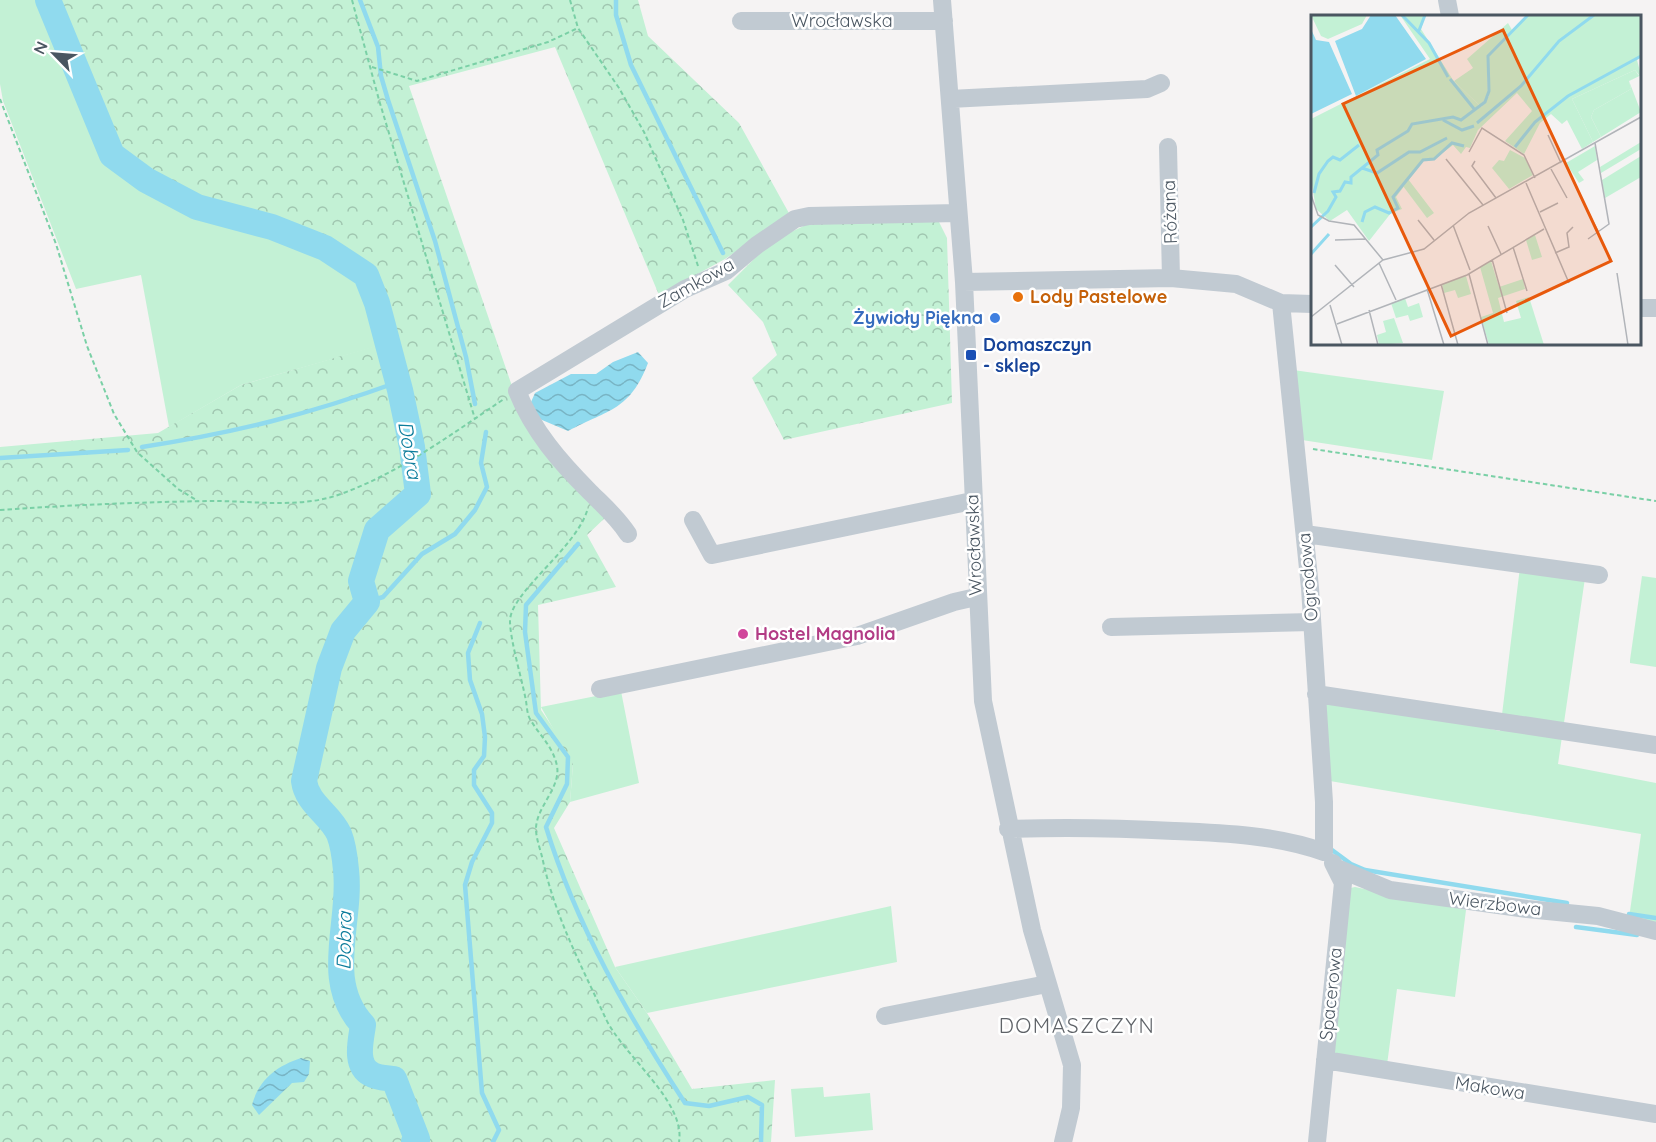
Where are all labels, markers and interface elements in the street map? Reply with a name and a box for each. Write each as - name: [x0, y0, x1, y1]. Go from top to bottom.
- street label: Wrocławska: [791, 9, 893, 32]
- inset map: [1311, 15, 1641, 345]
- north arrow: [24, 24, 84, 84]
- text: N: [29, 38, 52, 57]
- street label: Różana: [1157, 180, 1182, 244]
- street label: Zamkowa: [654, 252, 738, 313]
- place label: Lody Pastelowe: [1030, 285, 1167, 308]
- marker: Lody Pastelowe: [1011, 290, 1025, 304]
- place label: Żywioły Piękna: [853, 306, 983, 329]
- marker: Żywioły Piękna: [988, 311, 1002, 325]
- place label: Domaszczyn - sklep: [983, 333, 1092, 377]
- marker: Domaszczyn - sklep: [964, 348, 978, 362]
- water label: Dobra: [393, 419, 428, 483]
- street label: Wrocławska: [960, 494, 987, 596]
- street label: Ogrodowa: [1292, 532, 1323, 622]
- place label: Hostel Magnolia: [755, 622, 896, 645]
- marker: Hostel Magnolia: [736, 627, 750, 641]
- street label: Wierzbowa: [1447, 886, 1543, 921]
- water label: Dobra: [330, 910, 357, 970]
- street label: Spacerowa: [1314, 946, 1347, 1042]
- district label: DOMASZCZYN: [999, 1012, 1155, 1038]
- street label: Makowa: [1454, 1071, 1527, 1104]

